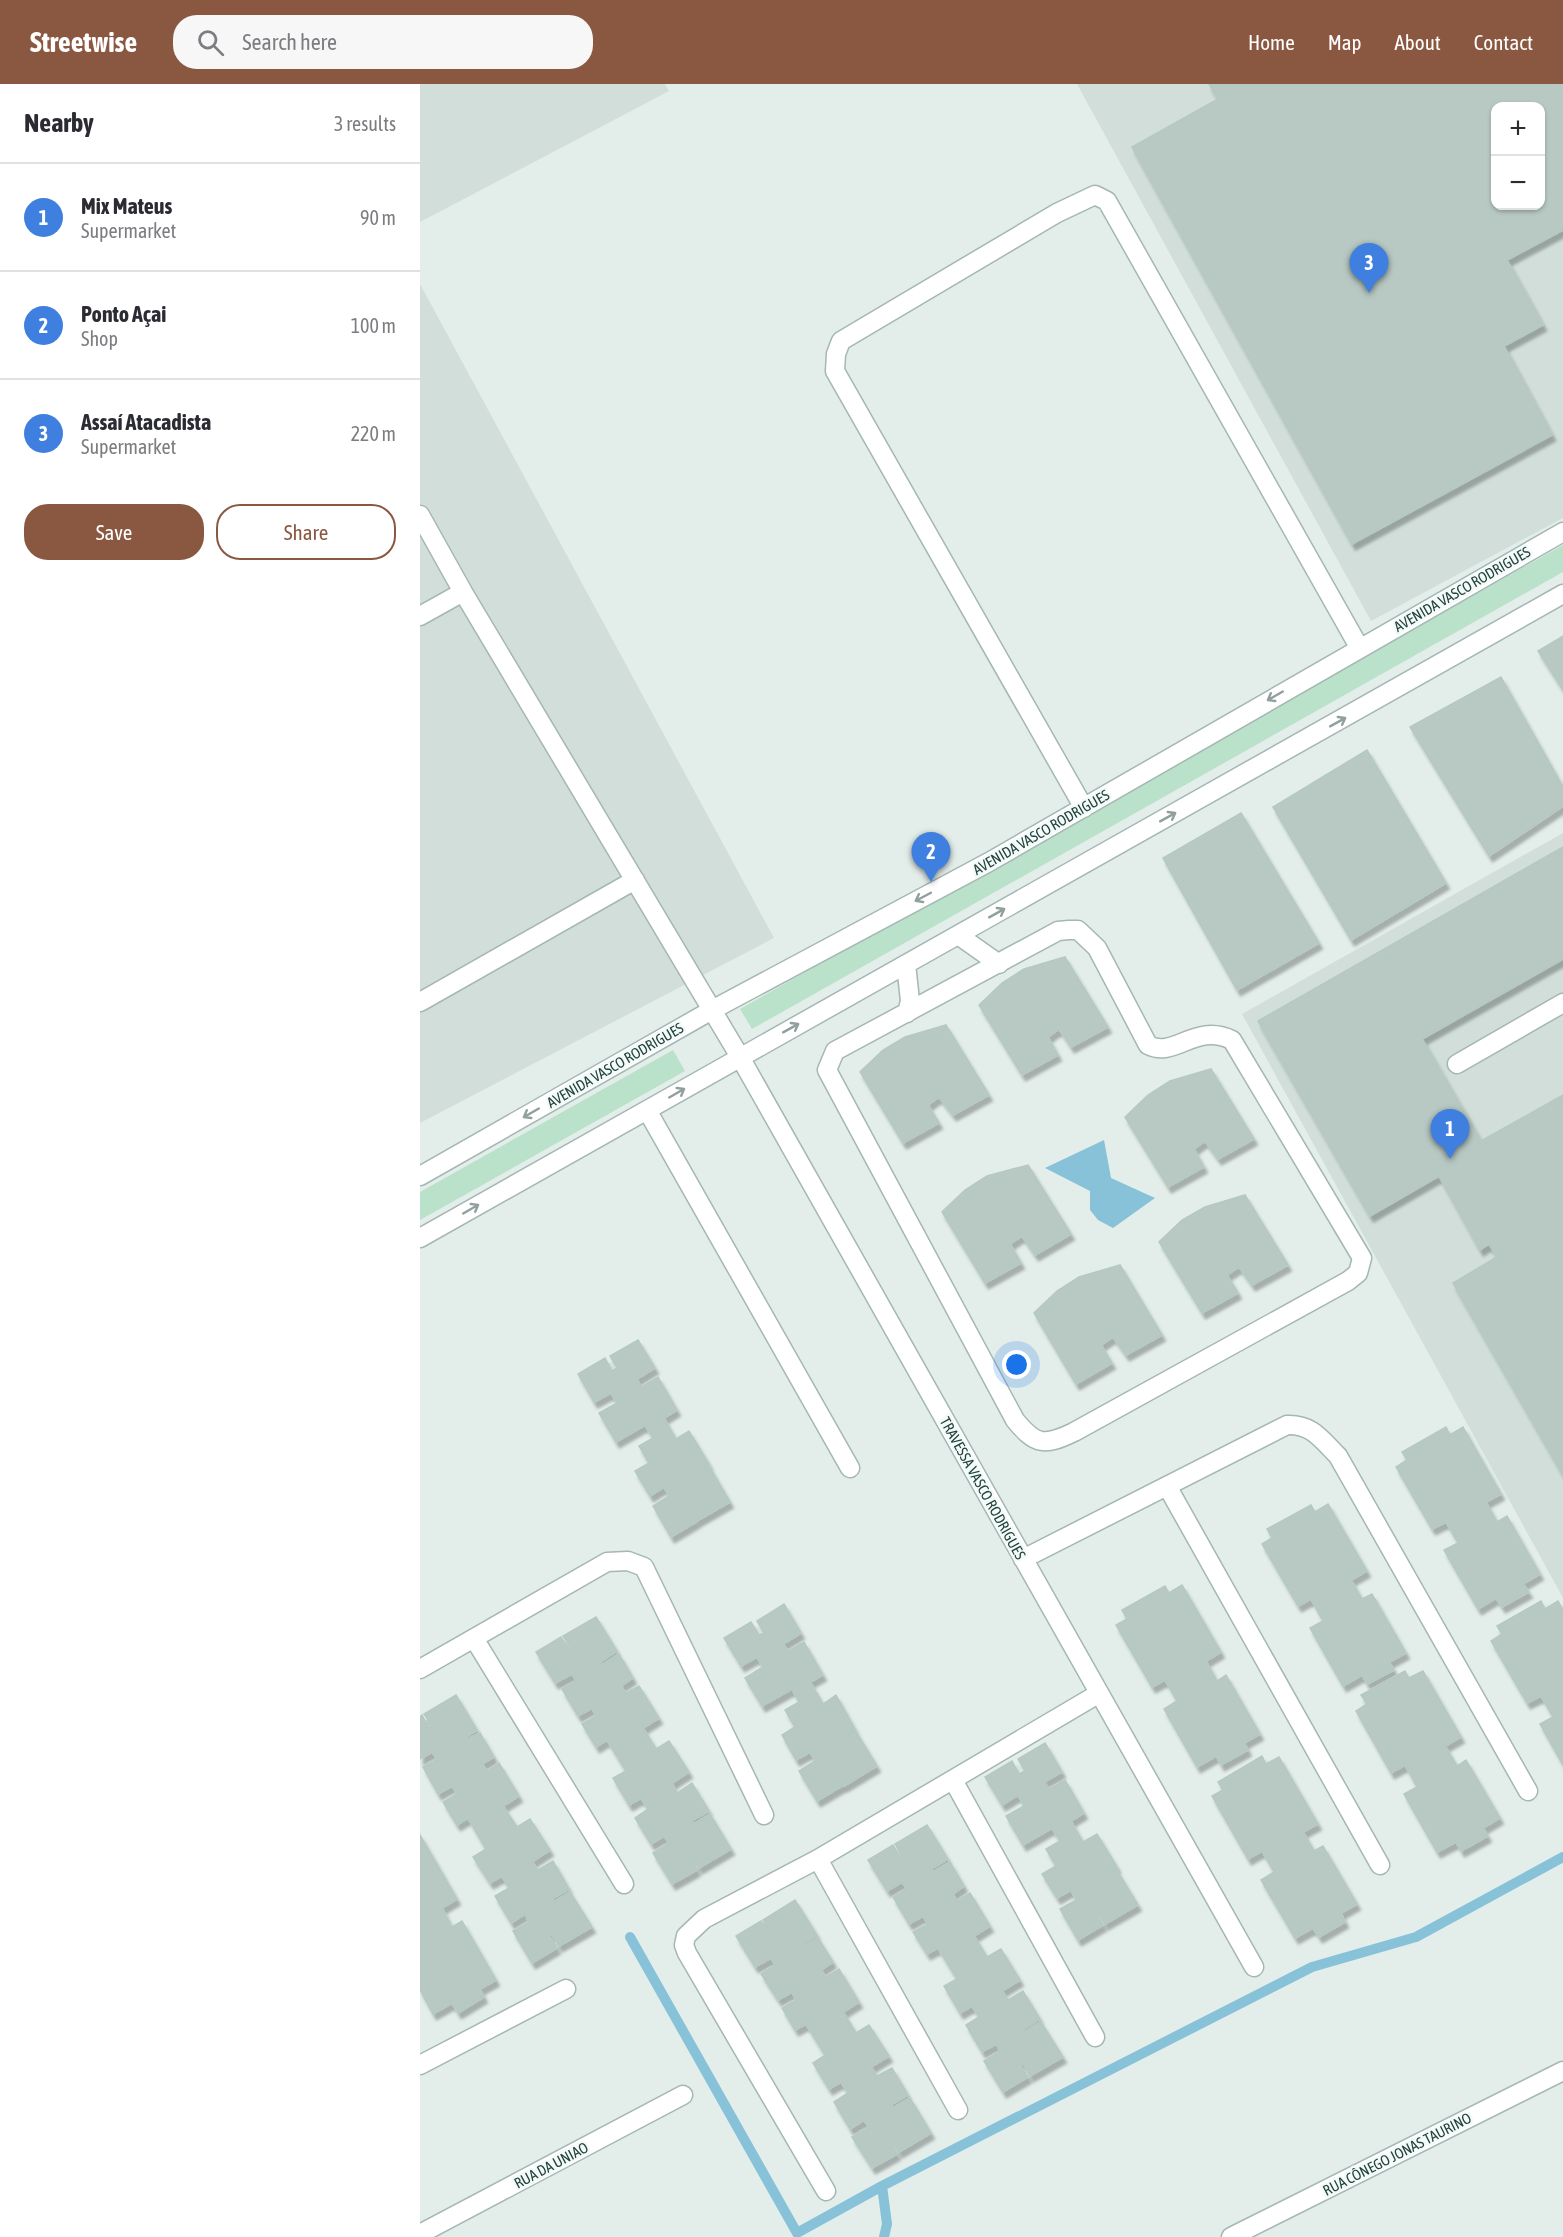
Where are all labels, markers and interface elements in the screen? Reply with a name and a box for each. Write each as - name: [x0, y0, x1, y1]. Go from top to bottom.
- search box: [173, 15, 593, 69]
- text: Streetwise: [30, 26, 137, 58]
- icon: search: [194, 26, 227, 59]
- text: Search here: [242, 29, 337, 55]
- text: Home: [1248, 30, 1295, 54]
- text: Map: [1328, 30, 1362, 54]
- text: About: [1395, 30, 1441, 54]
- text: Contact: [1474, 30, 1533, 54]
- map controls: [1491, 102, 1545, 210]
- button: +: [1491, 102, 1545, 156]
- text: Nearby: [24, 108, 94, 138]
- text: 3 results: [334, 112, 396, 135]
- button: −: [1491, 156, 1545, 210]
- text: Mix Mateus: [81, 193, 172, 219]
- text: 1: [39, 206, 48, 229]
- text: 90 m: [360, 206, 396, 229]
- text: Supermarket: [81, 219, 176, 242]
- pin: 3: [1350, 244, 1388, 293]
- text: Ponto Açai: [81, 301, 166, 327]
- text: 2: [39, 314, 48, 337]
- text: 100 m: [351, 314, 396, 337]
- text: Shop: [81, 327, 118, 350]
- text: Assaí Atacadista: [81, 409, 211, 435]
- text: 3: [39, 422, 48, 445]
- text: 220 m: [351, 422, 396, 445]
- text: Supermarket: [81, 435, 176, 458]
- button: Save: [24, 504, 204, 560]
- button: Share: [216, 504, 396, 560]
- street label: AVENIDA VASCO RODRIGUES: [1391, 543, 1533, 635]
- one-way arrow: [1267, 691, 1284, 703]
- one-way arrow: [1328, 716, 1346, 727]
- street label: AVENIDA VASCO RODRIGUES: [970, 786, 1112, 878]
- one-way arrow: [1158, 811, 1176, 822]
- pin: 2: [912, 832, 950, 882]
- one-way arrow: [914, 892, 932, 903]
- one-way arrow: [989, 906, 1006, 918]
- street label: AVENIDA VASCO RODRIGUES: [544, 1019, 686, 1111]
- one-way arrow: [782, 1022, 799, 1034]
- one-way arrow: [668, 1086, 685, 1098]
- one-way arrow: [523, 1107, 540, 1119]
- pin: 1: [1430, 1110, 1470, 1159]
- one-way arrow: [462, 1203, 479, 1215]
- your location: [1002, 1350, 1031, 1379]
- street label: TRAVESSA VASCO RODRIGUES: [937, 1414, 1029, 1562]
- street label: RUA CÔNEGO JONAS TAURINO: [1320, 2109, 1474, 2199]
- street label: RUA DA UNIAO: [511, 2138, 591, 2192]

